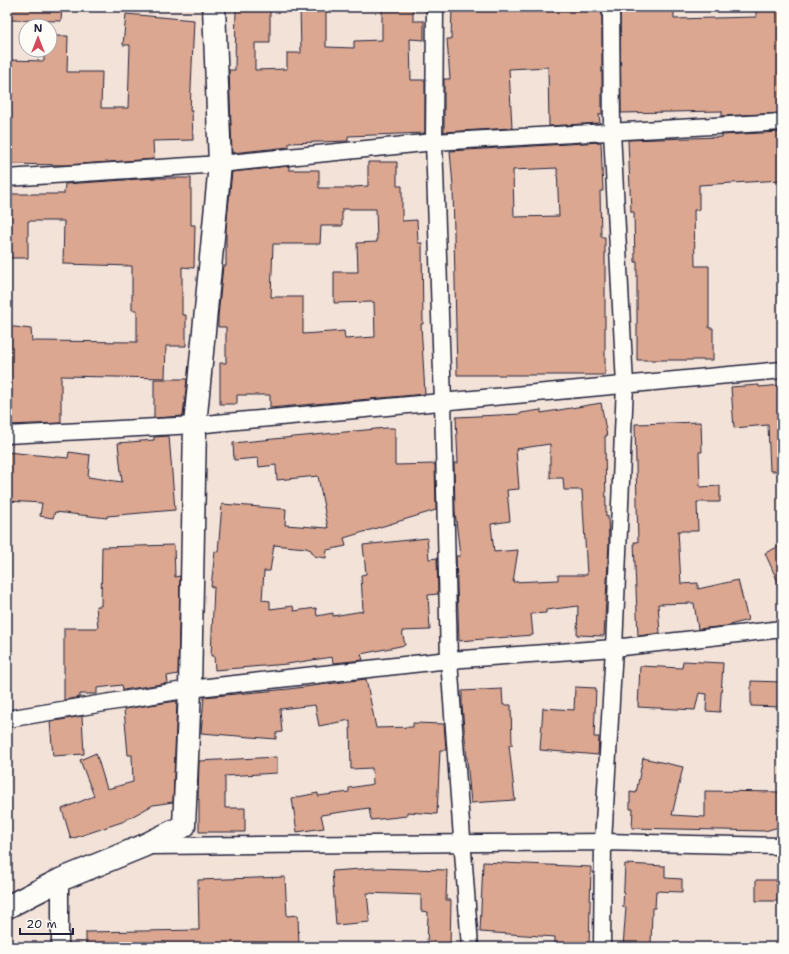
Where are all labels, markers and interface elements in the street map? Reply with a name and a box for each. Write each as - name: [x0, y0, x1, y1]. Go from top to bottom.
- north arrow: [18, 18, 58, 58]
- text: N: [34, 21, 43, 36]
- scale bar: [20, 910, 73, 936]
- text: 20 m: [26, 916, 57, 932]

